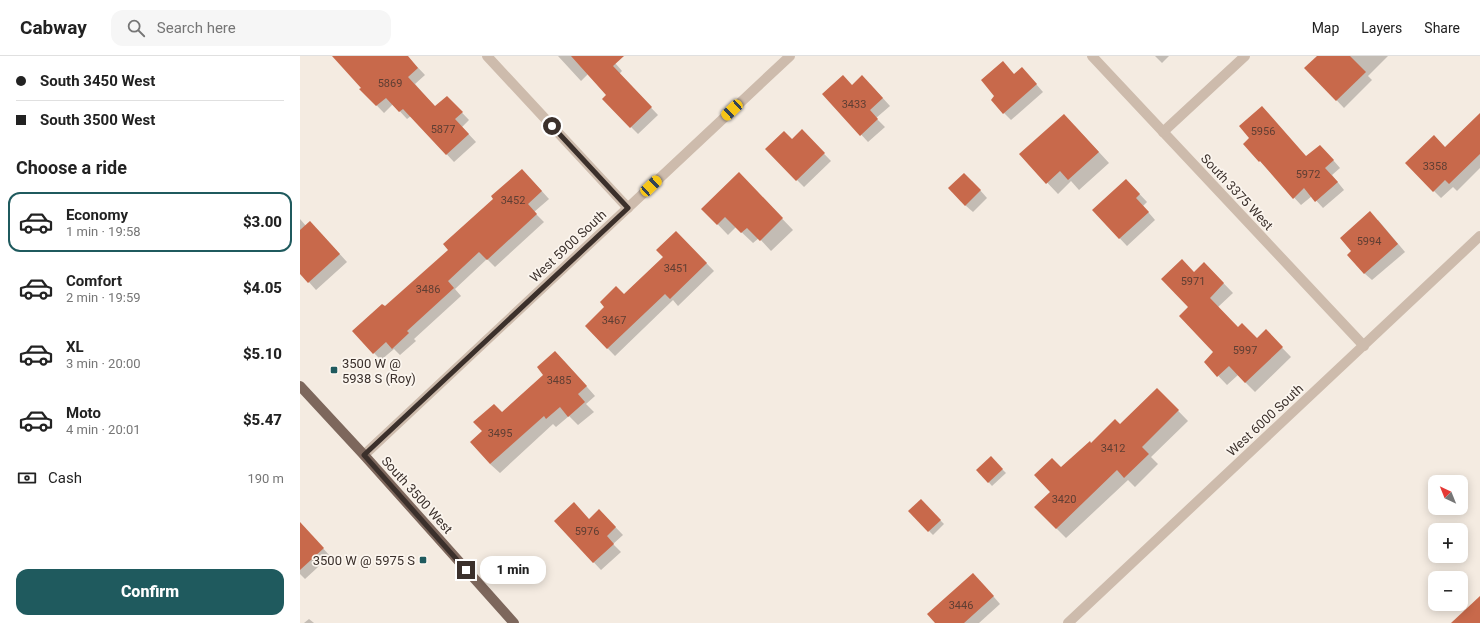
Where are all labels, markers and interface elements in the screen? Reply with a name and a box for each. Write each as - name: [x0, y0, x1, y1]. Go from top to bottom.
- search box: [111, 10, 391, 46]
- text: Cabway: [20, 16, 87, 39]
- icon: search: [125, 17, 147, 39]
- text: Search here: [157, 19, 236, 37]
- text: Map: [1312, 20, 1339, 36]
- text: Layers: [1361, 20, 1402, 36]
- text: Share: [1424, 20, 1460, 36]
- text: South 3450 West: [40, 72, 155, 90]
- house number: 5869: [378, 77, 402, 90]
- car: [719, 97, 745, 123]
- house number: 3433: [842, 98, 866, 111]
- text: South 3500 West: [40, 111, 155, 129]
- route start: [543, 117, 561, 135]
- house number: 5877: [431, 123, 455, 136]
- house number: 5956: [1251, 125, 1275, 138]
- street label: South 3375 West: [1198, 151, 1276, 233]
- text: Choose a ride: [16, 157, 127, 178]
- house number: 3358: [1423, 160, 1447, 173]
- house number: 5972: [1296, 168, 1320, 181]
- car: [638, 173, 664, 199]
- house number: 3452: [501, 194, 525, 207]
- icon: car: [18, 204, 54, 240]
- text: Economy: [66, 206, 128, 224]
- street label: West 5900 South: [527, 207, 609, 285]
- text: $3.00: [243, 213, 282, 231]
- text: 1 min · 19:58: [66, 224, 141, 239]
- house number: 5994: [1357, 235, 1381, 248]
- house number: 3451: [664, 262, 688, 275]
- icon: car: [18, 270, 54, 306]
- text: Comfort: [66, 272, 122, 290]
- house number: 5971: [1181, 275, 1205, 288]
- text: $4.05: [243, 279, 282, 297]
- house number: 3486: [416, 283, 440, 296]
- text: 2 min · 19:59: [66, 290, 141, 305]
- house number: 3467: [602, 314, 626, 327]
- icon: car: [18, 336, 54, 372]
- text: XL: [66, 338, 84, 356]
- house number: 5997: [1233, 344, 1257, 357]
- text: $5.10: [243, 345, 282, 363]
- text: 3 min · 20:00: [66, 356, 141, 371]
- place label: 3500 W @ 5938 S (Roy): [342, 356, 416, 386]
- marker: 3500 W @ 5938 S (Roy): [329, 365, 339, 375]
- house number: 3485: [547, 374, 571, 387]
- street label: West 6000 South: [1224, 381, 1306, 459]
- icon: car: [18, 402, 54, 438]
- text: Moto: [66, 404, 101, 422]
- text: $5.47: [243, 411, 282, 429]
- text: 4 min · 20:01: [66, 422, 141, 437]
- house number: 3495: [488, 427, 512, 440]
- house number: 3412: [1101, 442, 1125, 455]
- street label: South 3500 West: [378, 453, 456, 537]
- icon: cash: [16, 467, 38, 489]
- text: Cash: [48, 469, 82, 487]
- text: 190 m: [247, 471, 284, 486]
- north arrow: [1428, 475, 1468, 515]
- map controls: [1428, 475, 1468, 611]
- house number: 3420: [1052, 493, 1076, 506]
- button: +: [1428, 523, 1468, 563]
- house number: 5976: [575, 525, 599, 538]
- place label: 3500 W @ 5975 S: [313, 553, 415, 568]
- marker: 3500 W @ 5975 S: [418, 555, 428, 565]
- callout: 1 min: [480, 556, 546, 584]
- route end: [457, 561, 475, 579]
- text: 1 min: [497, 562, 529, 577]
- button: Confirm: [16, 569, 284, 615]
- button: −: [1428, 571, 1468, 611]
- house number: 3446: [949, 599, 973, 612]

